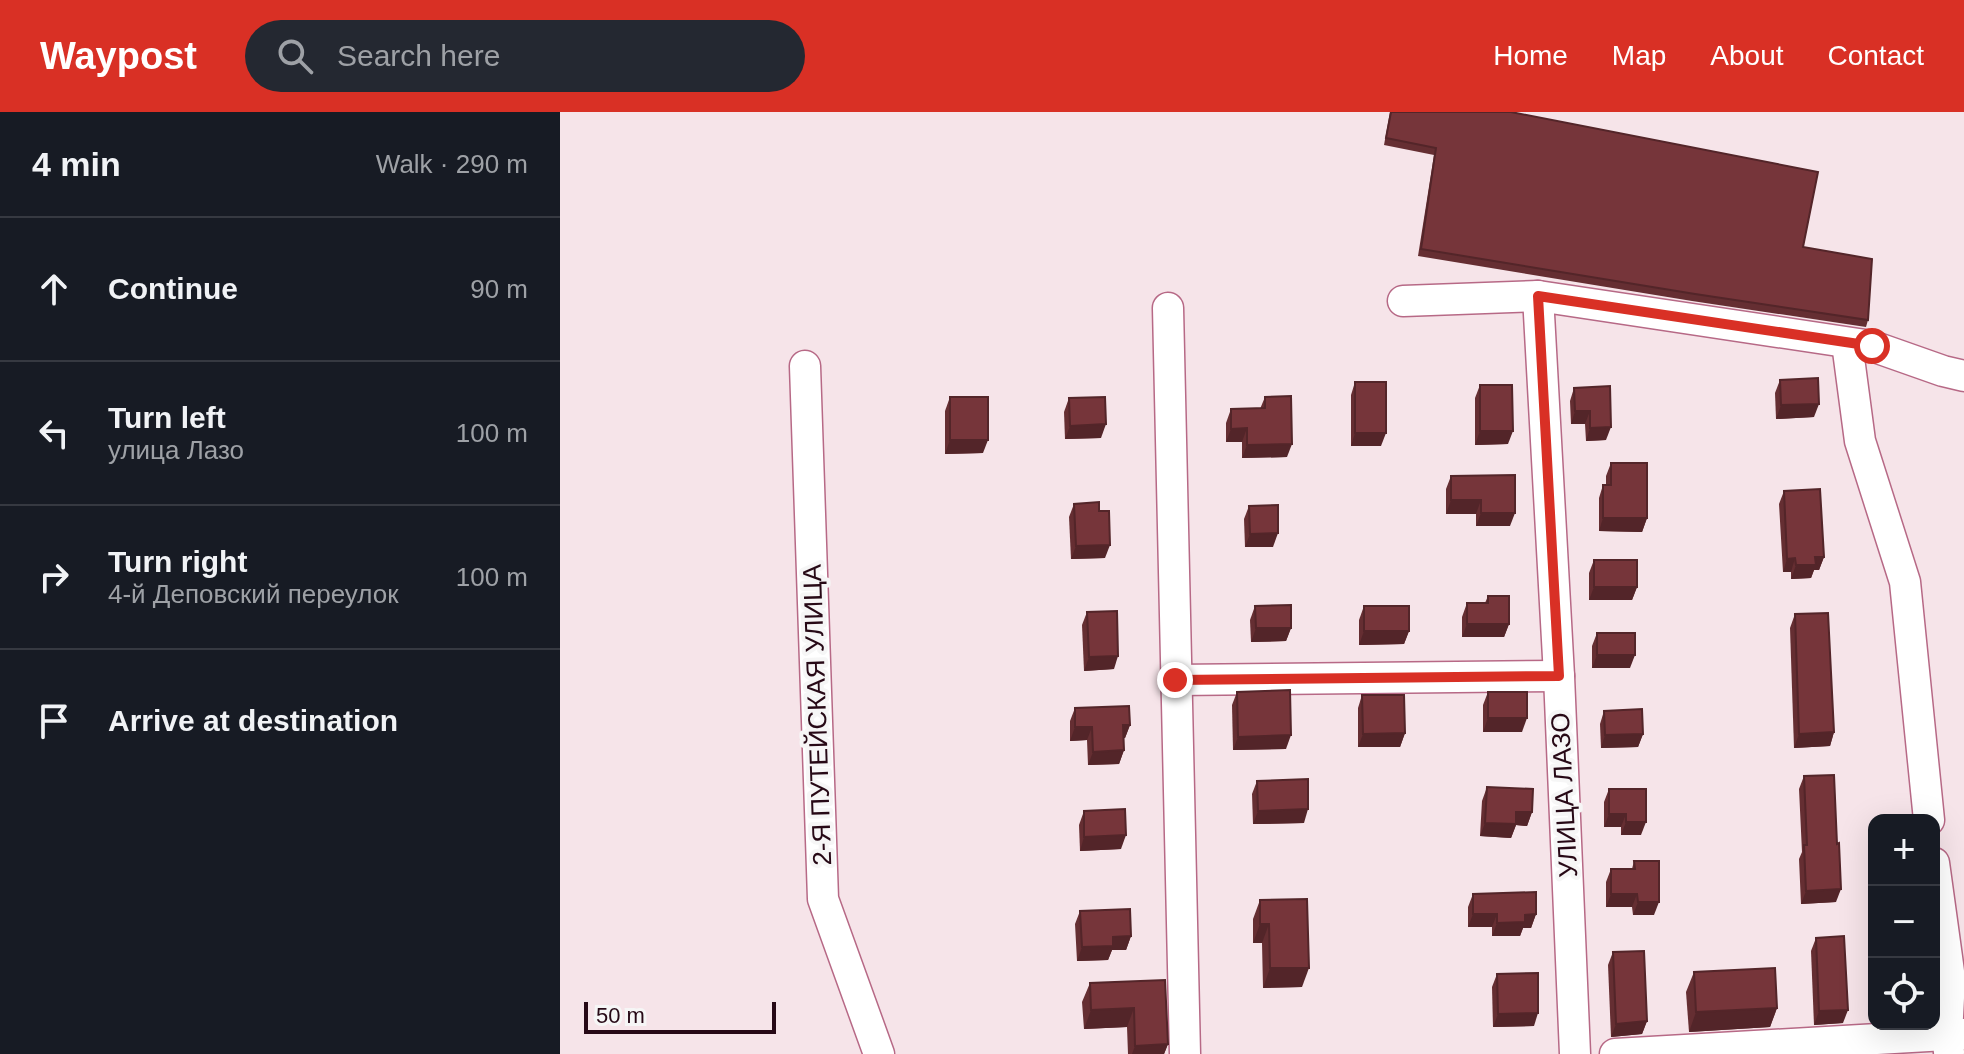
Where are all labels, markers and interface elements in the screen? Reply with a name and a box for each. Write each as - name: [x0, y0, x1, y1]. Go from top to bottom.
- search box: [245, 20, 805, 92]
- icon: search: [273, 34, 317, 78]
- text: Waypost: [40, 35, 197, 77]
- text: Search here: [337, 39, 500, 72]
- text: Home: [1493, 40, 1568, 71]
- text: Map: [1612, 40, 1666, 71]
- text: About: [1710, 40, 1784, 71]
- text: Contact: [1828, 40, 1924, 71]
- text: 4 min: [32, 145, 121, 183]
- text: Walk · 290 m: [376, 149, 528, 179]
- icon: ahead: [32, 267, 76, 311]
- text: Continue: [108, 272, 238, 305]
- text: 90 m: [470, 274, 528, 304]
- route start: [1854, 328, 1890, 364]
- text: Turn left: [108, 401, 226, 434]
- icon: left: [32, 411, 76, 455]
- text: 100 m: [456, 418, 528, 448]
- text: улица Лазо: [108, 435, 244, 465]
- text: Turn right: [108, 545, 247, 578]
- icon: right: [32, 555, 76, 599]
- text: 100 m: [456, 562, 528, 592]
- street label: 2-Я ПУТЕЙСКАЯ УЛИЦА: [797, 563, 837, 866]
- text: 4-й Деповский переулок: [108, 579, 399, 609]
- route end: [1157, 662, 1193, 698]
- icon: arrive: [32, 699, 76, 743]
- text: Arrive at destination: [108, 704, 398, 737]
- street label: УЛИЦА ЛАЗО: [1545, 712, 1583, 878]
- map controls: [1868, 814, 1940, 1030]
- button: +: [1868, 814, 1940, 886]
- button: −: [1868, 886, 1940, 958]
- button: locate: [1868, 958, 1940, 1030]
- scale bar: [584, 998, 776, 1034]
- text: 50 m: [596, 1003, 645, 1028]

